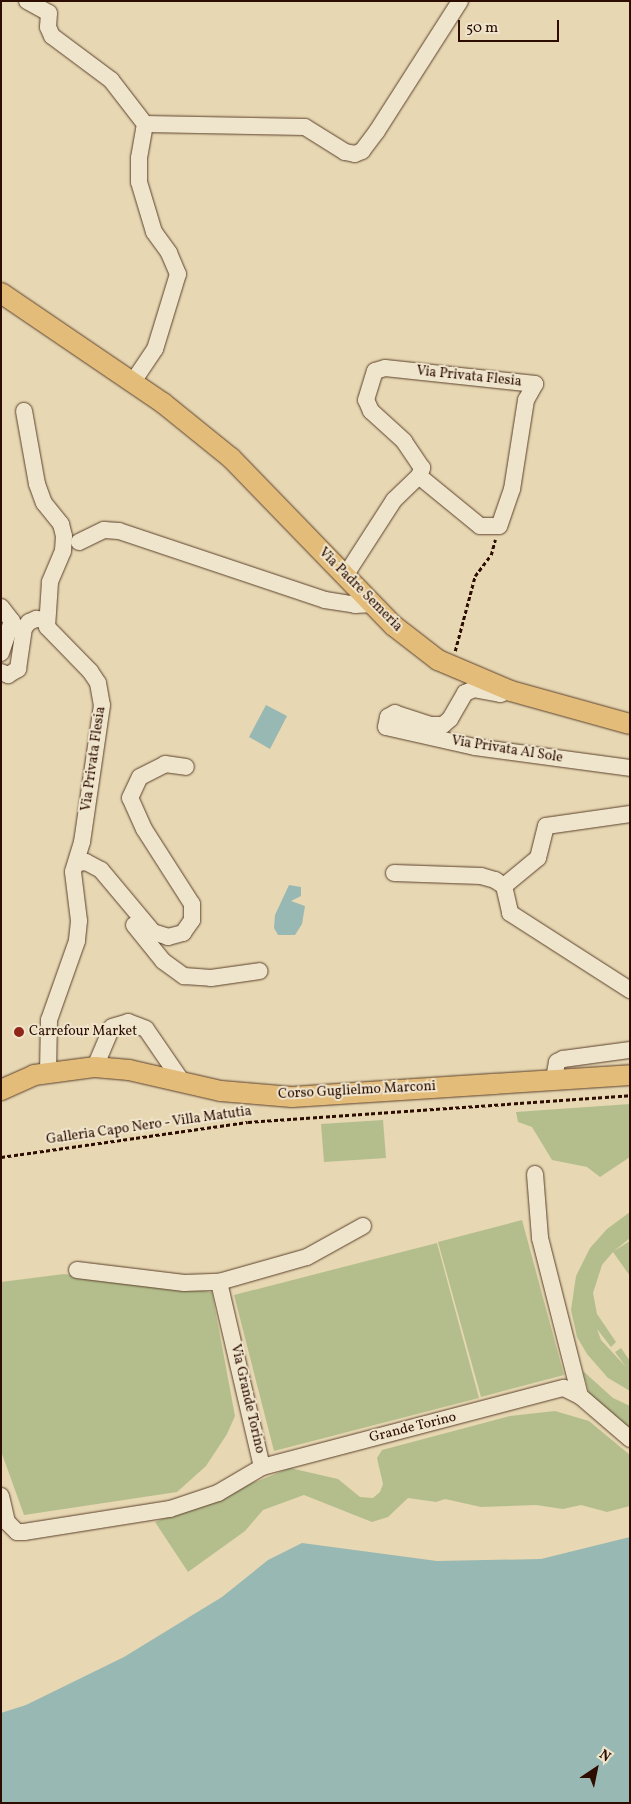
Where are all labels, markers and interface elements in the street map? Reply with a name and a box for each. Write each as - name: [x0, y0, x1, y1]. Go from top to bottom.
- scale bar: [461, 10, 562, 42]
- text: 50 m: [466, 18, 498, 39]
- street label: Via Privata Flesia: [416, 363, 522, 391]
- street label: Via Padre Semeria: [315, 545, 405, 635]
- street label: Via Privata Flesia: [78, 705, 110, 813]
- street label: Via Privata Al Sole: [450, 733, 564, 767]
- place label: Carrefour Market: [29, 1024, 137, 1040]
- marker: Carrefour Market: [13, 1026, 25, 1038]
- street label: Corso Guglielmo Marconi: [278, 1078, 436, 1104]
- street label: Galleria Capo Nero - Villa Matutia: [45, 1103, 253, 1149]
- street label: Via Grande Torino: [226, 1342, 268, 1456]
- street label: Grande Torino: [368, 1409, 458, 1447]
- north arrow: [571, 1744, 621, 1794]
- text: N: [595, 1745, 614, 1767]

